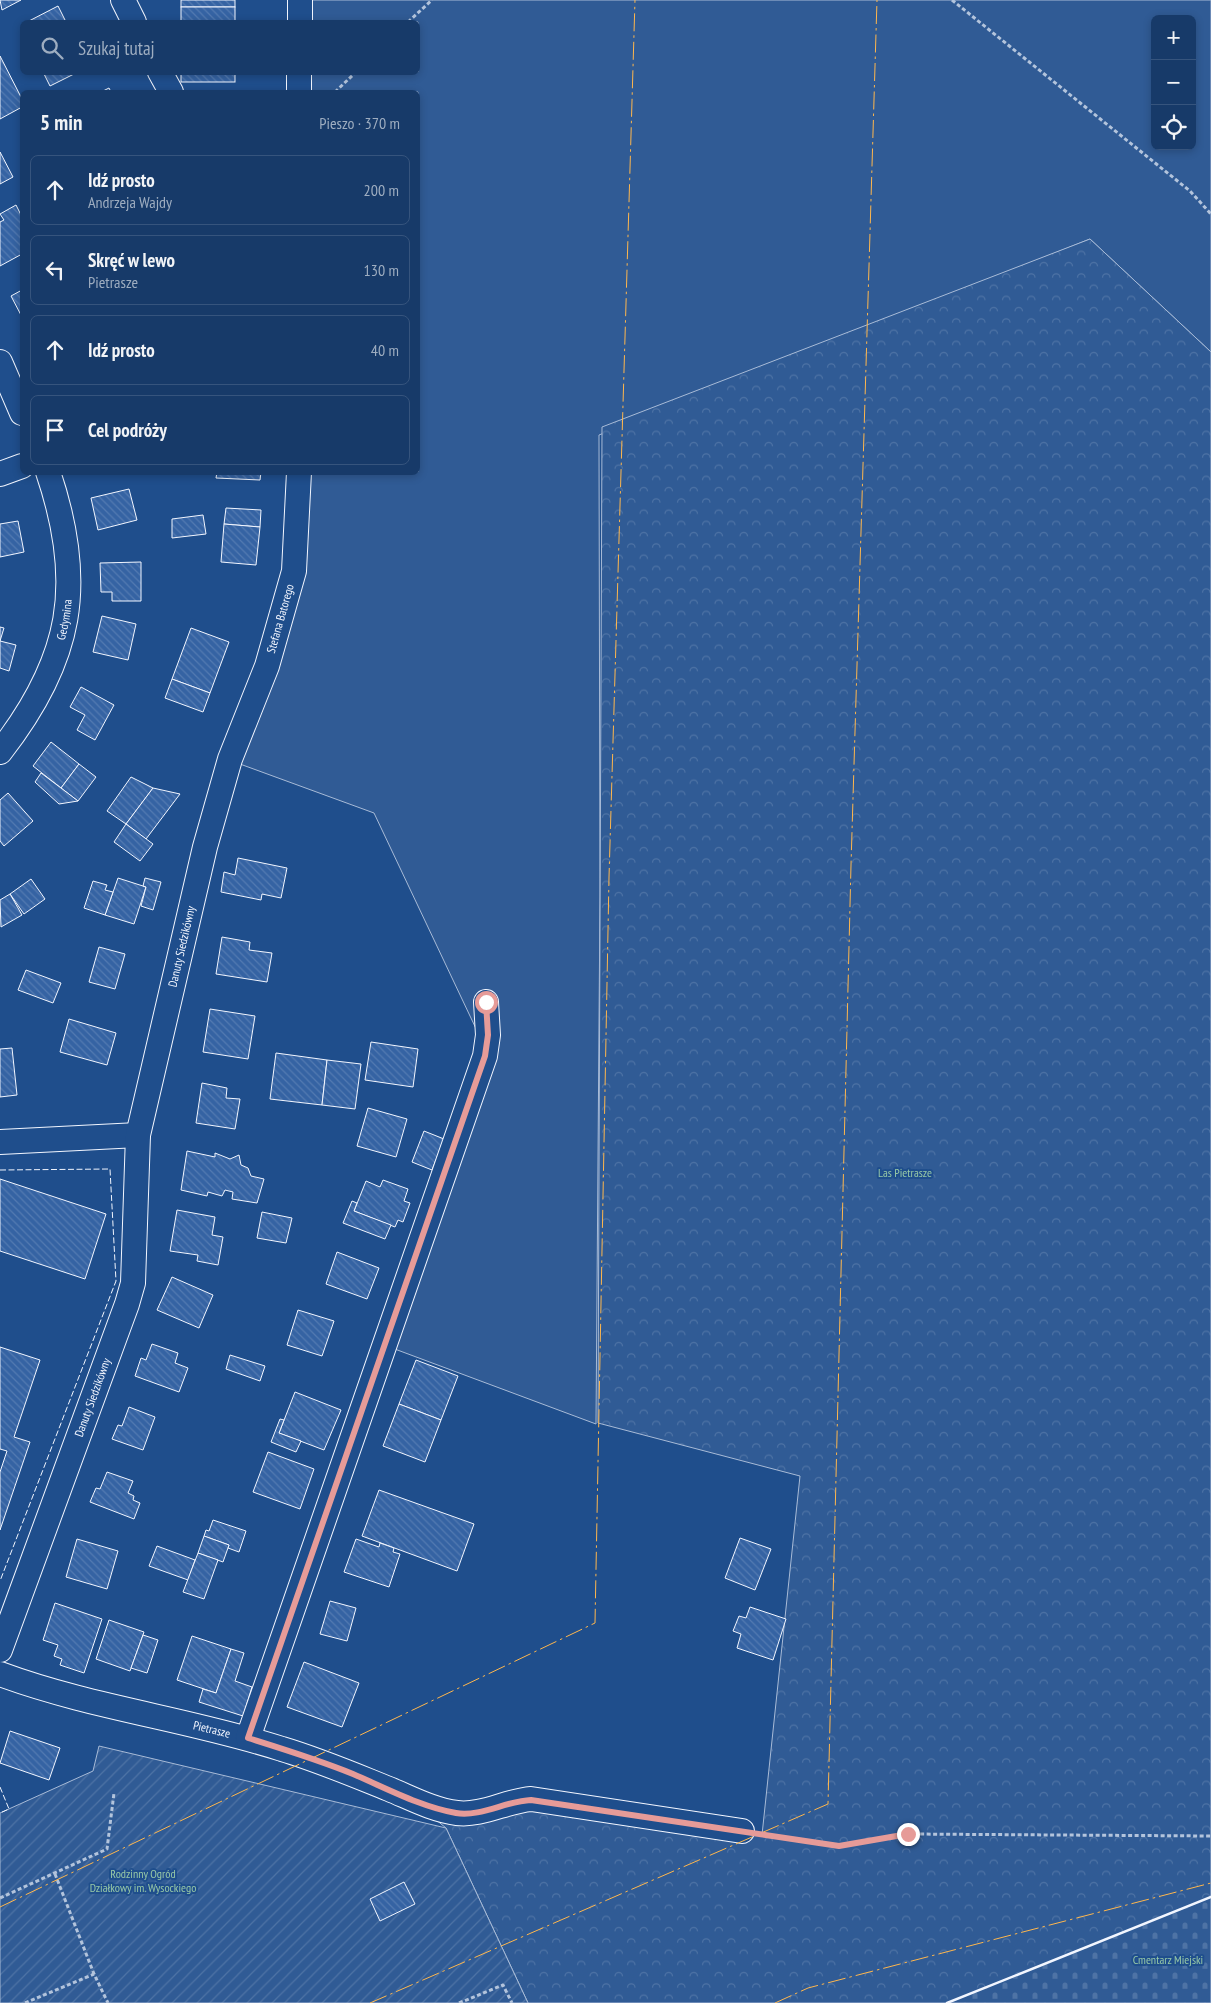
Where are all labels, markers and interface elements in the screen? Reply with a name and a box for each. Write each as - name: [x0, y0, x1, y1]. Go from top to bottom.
- map controls: [1151, 15, 1196, 150]
- button: +: [1151, 15, 1196, 60]
- search box: [20, 20, 420, 75]
- icon: search: [38, 34, 66, 62]
- text: Szukaj tutaj: [78, 36, 155, 60]
- button: −: [1151, 60, 1196, 105]
- button: locate: [1151, 105, 1196, 150]
- text: 5 min: [40, 109, 82, 136]
- text: Pieszo · 370 m: [319, 113, 400, 133]
- text: Idź prosto: [88, 168, 155, 192]
- icon: ahead: [41, 176, 69, 204]
- text: 200 m: [364, 180, 399, 200]
- text: Andrzeja Wajdy: [88, 192, 172, 212]
- text: Skręć w lewo: [88, 248, 175, 272]
- icon: left: [41, 256, 69, 284]
- text: 130 m: [364, 260, 399, 280]
- text: Pietrasze: [88, 272, 138, 292]
- icon: ahead: [41, 336, 69, 364]
- text: Idź prosto: [88, 338, 155, 362]
- text: 40 m: [371, 340, 399, 360]
- icon: arrive: [41, 416, 69, 444]
- text: Cel podróży: [88, 418, 167, 442]
- street label: Stefana Batorego: [263, 582, 297, 655]
- street label: Gedymina: [53, 598, 75, 642]
- street label: Danuty Siedzikówny: [165, 904, 198, 989]
- route start: [475, 991, 498, 1014]
- park label: Las Pietrasze: [878, 1165, 932, 1180]
- street label: Danuty Siedzikówny: [71, 1355, 114, 1439]
- street label: Pietrasze: [192, 1717, 232, 1741]
- route end: [897, 1823, 920, 1846]
- park label: Rodzinny Ogród Działkowy im. Wysockiego: [90, 1866, 196, 1895]
- park label: Cmentarz Miejski: [1133, 1952, 1203, 1967]

